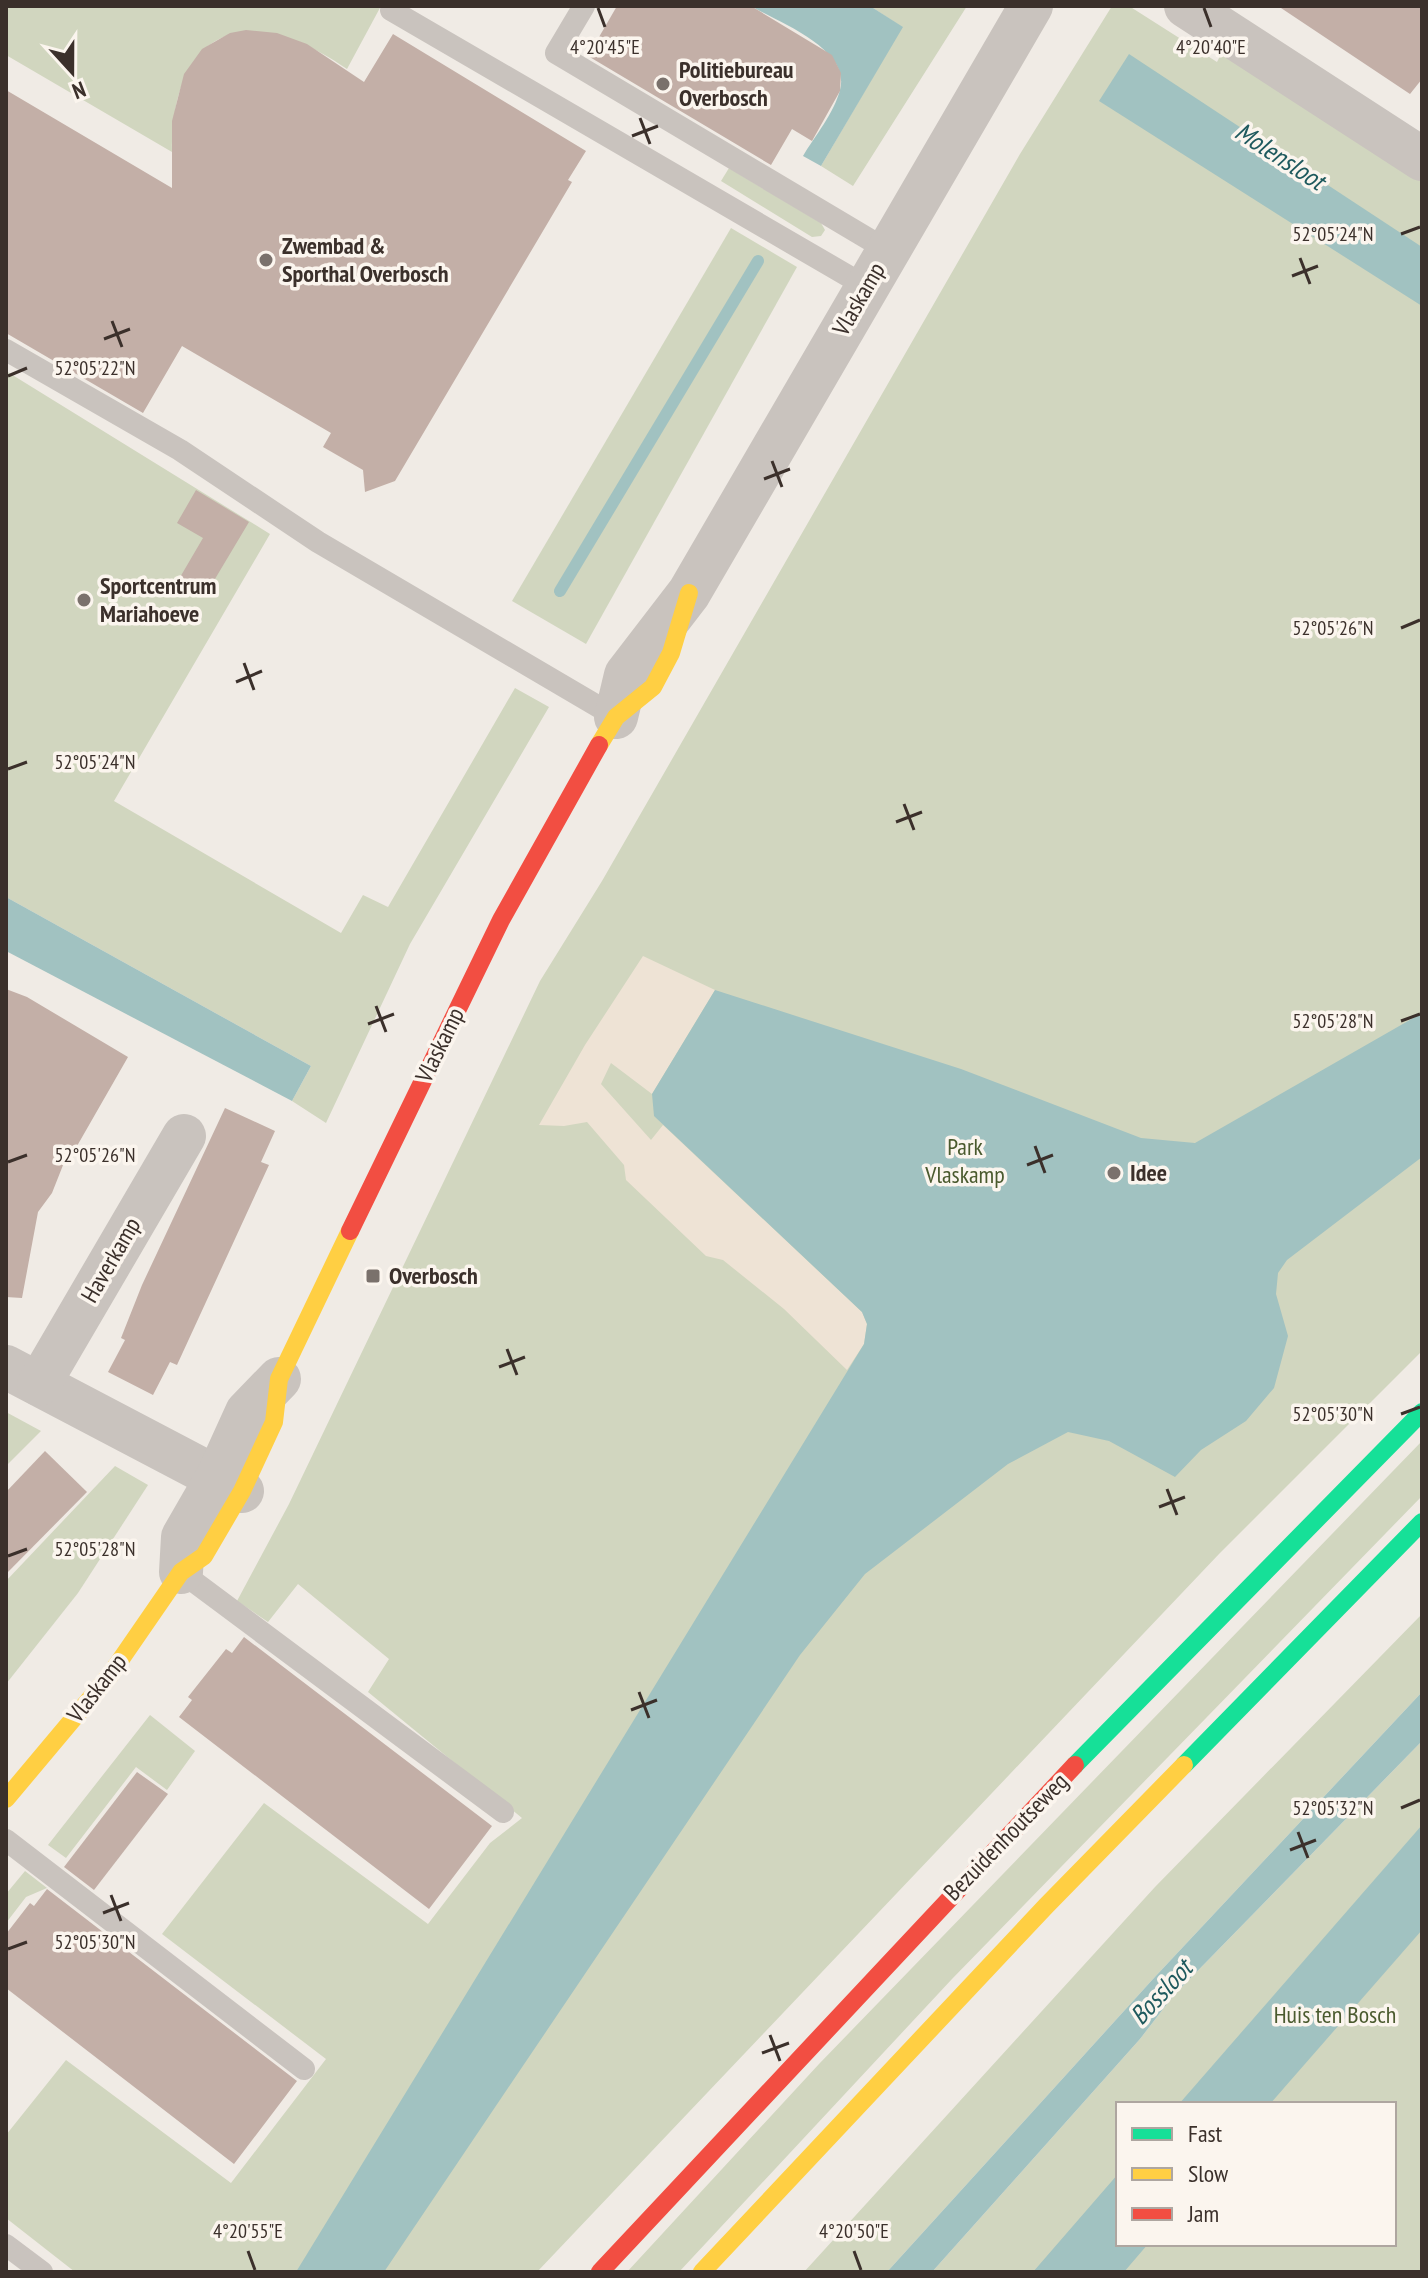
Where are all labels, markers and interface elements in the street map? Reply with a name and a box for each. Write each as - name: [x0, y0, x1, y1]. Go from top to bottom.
- north arrow: [32, 32, 112, 112]
- text: 4°20'45"E: [570, 34, 640, 60]
- text: 4°20'40"E: [1176, 34, 1246, 60]
- place label: Politiebureau Overbosch: [679, 54, 794, 113]
- text: N: [69, 75, 90, 106]
- marker: Politiebureau Overbosch: [654, 75, 672, 93]
- water label: Molensloot: [1229, 114, 1334, 198]
- text: 52°05'24"N: [1293, 221, 1373, 247]
- place label: Zwembad & Sporthal Overbosch: [282, 230, 449, 289]
- marker: Zwembad & Sporthal Overbosch: [257, 251, 275, 269]
- street label: Vlaskamp: [825, 257, 892, 342]
- text: 52°05'22"N: [55, 355, 135, 381]
- place label: Sportcentrum Mariahoeve: [100, 570, 216, 629]
- marker: Sportcentrum Mariahoeve: [75, 591, 93, 609]
- text: 52°05'26"N: [1293, 615, 1373, 641]
- text: 52°05'24"N: [55, 749, 135, 775]
- street label: Vlaskamp: [408, 1002, 471, 1088]
- text: 52°05'28"N: [1293, 1008, 1373, 1034]
- park label: Park Vlaskamp: [924, 1131, 1005, 1190]
- text: 52°05'26"N: [55, 1142, 135, 1168]
- place label: Idee: [1130, 1157, 1167, 1188]
- marker: Idee: [1105, 1164, 1123, 1182]
- street label: Haverkamp: [74, 1212, 147, 1308]
- place label: Overbosch: [389, 1260, 478, 1291]
- marker: Overbosch: [364, 1267, 382, 1285]
- text: 52°05'30"N: [1293, 1401, 1373, 1427]
- text: 52°05'28"N: [55, 1536, 135, 1562]
- street label: Vlaskamp: [59, 1647, 133, 1729]
- street label: Bezuidenhoutseweg: [937, 1766, 1074, 1907]
- text: 52°05'32"N: [1293, 1795, 1373, 1821]
- text: 52°05'30"N: [55, 1929, 135, 1955]
- water label: Bossloot: [1122, 1950, 1201, 2031]
- park label: Huis ten Bosch: [1274, 1999, 1396, 2030]
- legend: [1116, 2102, 1396, 2246]
- text: Fast: [1188, 2118, 1223, 2149]
- text: Slow: [1188, 2158, 1229, 2189]
- text: Jam: [1187, 2198, 1219, 2229]
- text: 4°20'55"E: [213, 2218, 283, 2244]
- text: 4°20'50"E: [819, 2218, 889, 2244]

